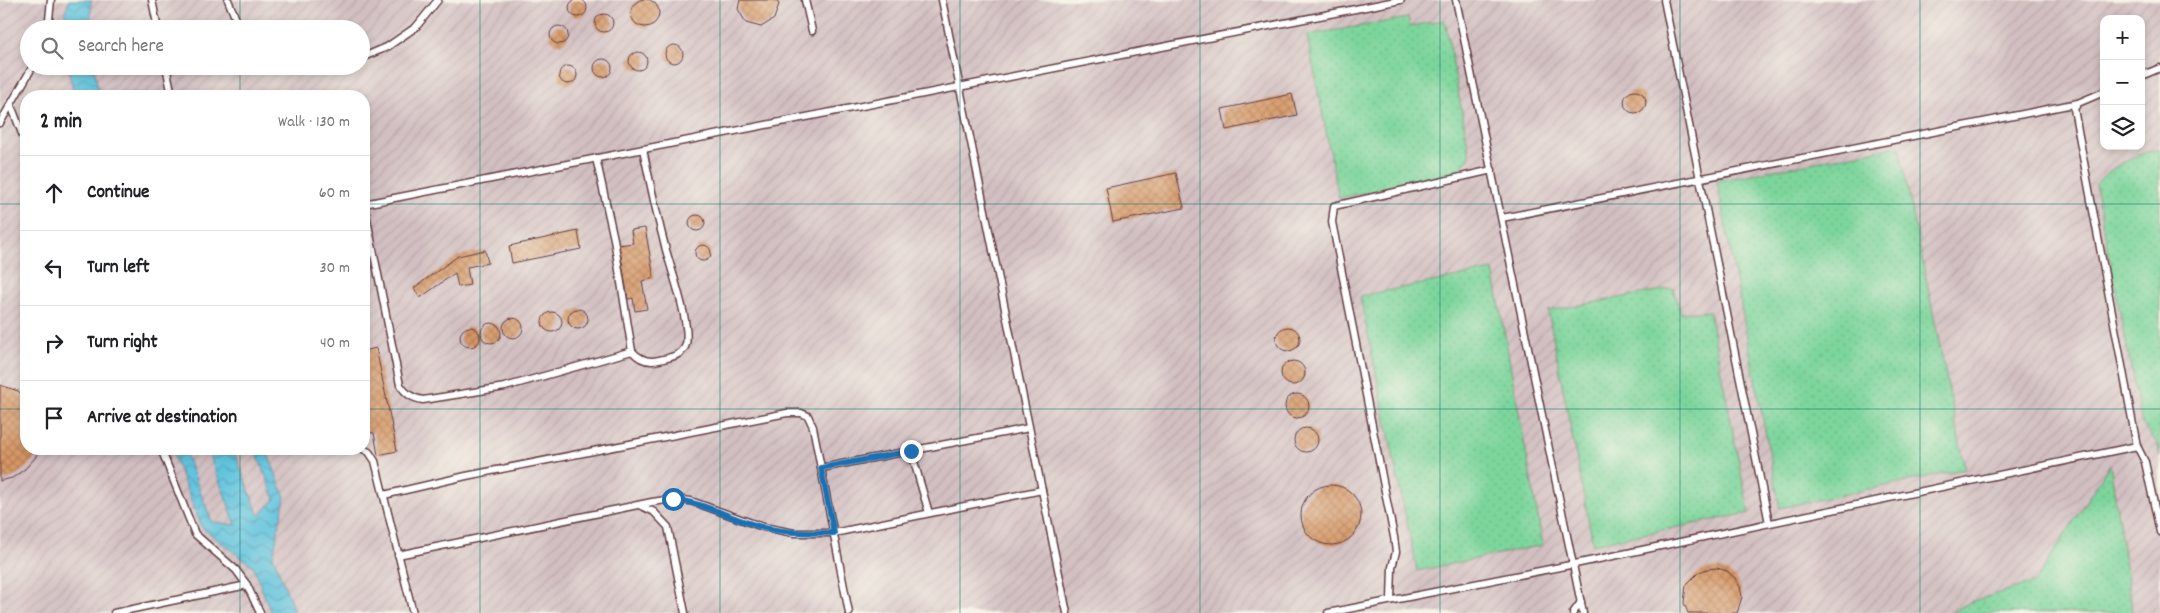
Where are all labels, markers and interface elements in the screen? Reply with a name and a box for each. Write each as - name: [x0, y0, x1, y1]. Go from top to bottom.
- map controls: [2100, 15, 2145, 150]
- button: +: [2100, 15, 2145, 60]
- search box: [20, 20, 370, 75]
- icon: search: [38, 34, 66, 62]
- text: Search here: [78, 34, 164, 61]
- button: −: [2100, 60, 2145, 105]
- button: layers: [2100, 105, 2145, 150]
- text: 2 min: [40, 108, 82, 138]
- text: Walk · 130 m: [278, 111, 350, 134]
- icon: ahead: [40, 179, 68, 207]
- text: Continue: [87, 180, 149, 207]
- text: 60 m: [319, 182, 350, 205]
- icon: left: [40, 254, 68, 282]
- text: Turn left: [87, 255, 150, 282]
- text: 30 m: [320, 257, 350, 280]
- icon: right: [40, 329, 68, 357]
- text: Turn right: [87, 330, 158, 357]
- text: 40 m: [320, 332, 350, 355]
- icon: arrive: [40, 404, 68, 432]
- text: Arrive at destination: [87, 405, 237, 432]
- route end: [900, 440, 923, 463]
- route start: [662, 488, 685, 511]

